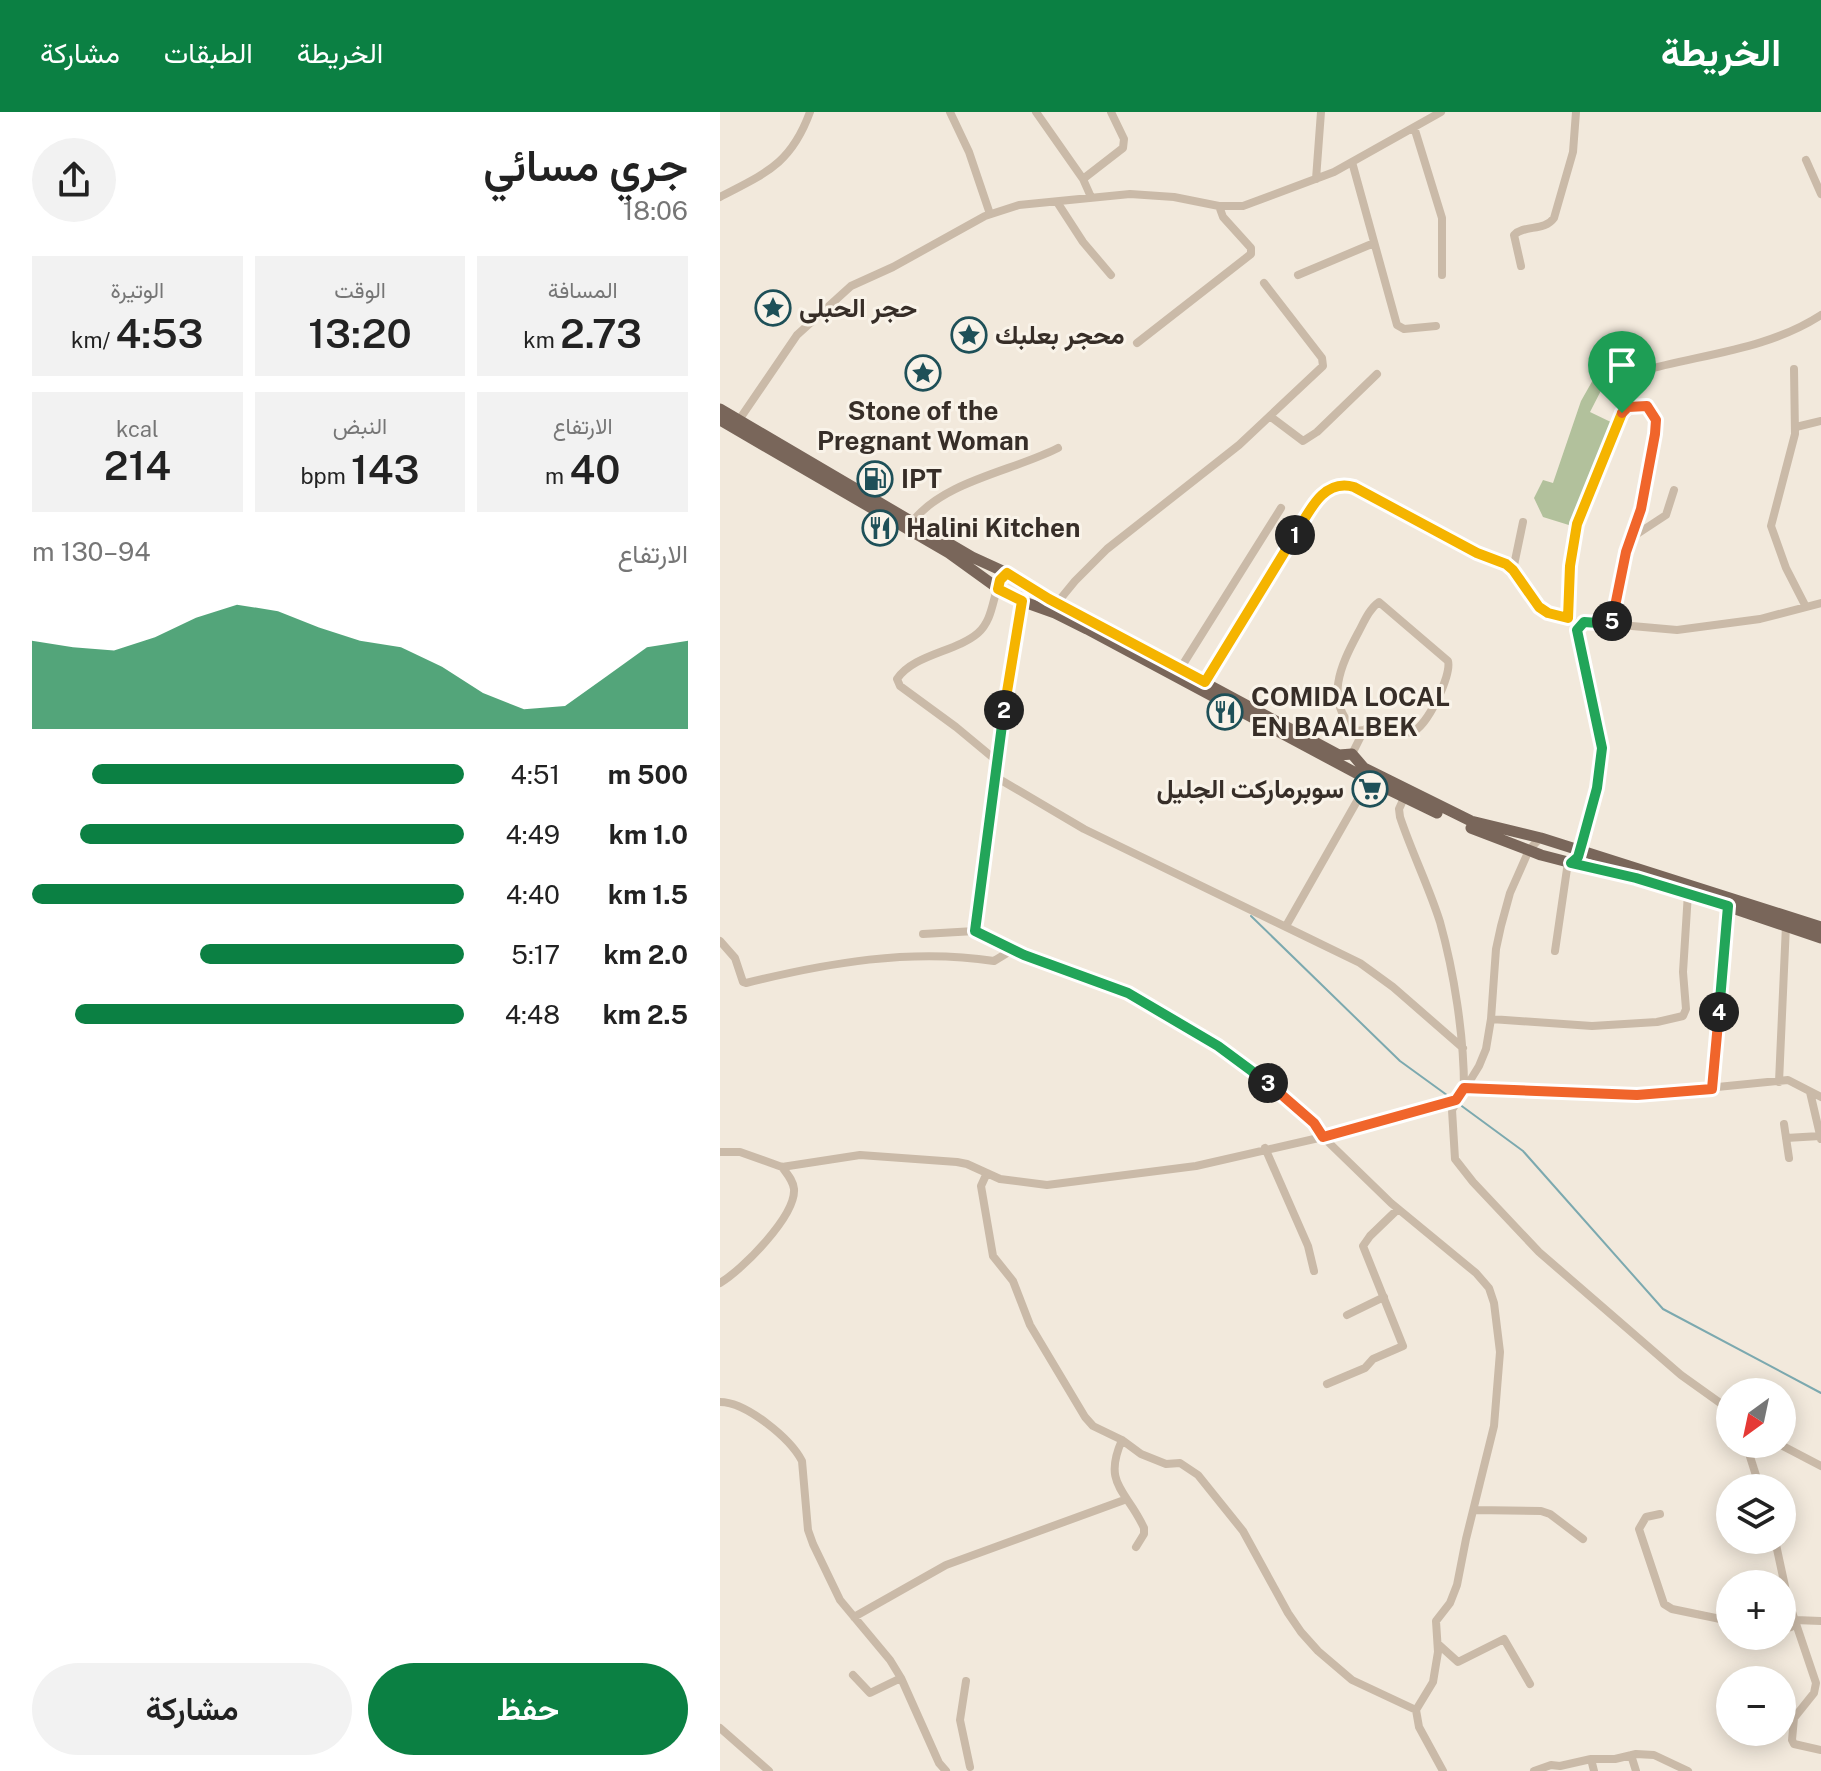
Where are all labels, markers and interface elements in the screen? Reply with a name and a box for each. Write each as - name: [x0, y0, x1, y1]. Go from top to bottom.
- text: الخريطة: [1661, 30, 1781, 75]
- text: مشاركة: [40, 36, 120, 69]
- text: الطبقات: [164, 36, 253, 69]
- text: الخريطة: [297, 36, 383, 69]
- button: share: [32, 138, 116, 222]
- text: جري مسائي: [483, 139, 688, 191]
- text: 18:06: [623, 195, 688, 226]
- text: الوتيرة: [110, 277, 164, 303]
- text: الوقت: [334, 277, 386, 303]
- text: المسافة: [548, 277, 618, 303]
- place icon: حجر الحبلى: [754, 289, 792, 327]
- place label: حجر الحبلى: [799, 292, 917, 324]
- text: 4:53: [116, 310, 204, 357]
- text: 13:20: [308, 310, 412, 357]
- text: 2.73: [560, 310, 642, 357]
- place icon: محجر بعلبك: [950, 316, 988, 354]
- place label: محجر بعلبك: [995, 319, 1125, 351]
- text: /km: [71, 327, 116, 353]
- text: km: [523, 327, 560, 353]
- pin: [1588, 331, 1656, 413]
- icon: arrive: [1600, 343, 1644, 387]
- place icon: Stone of the Pregnant Woman: [904, 354, 942, 392]
- place label: Stone of the Pregnant Woman: [817, 395, 1029, 456]
- text: النبض: [333, 413, 387, 439]
- text: الارتفاع: [553, 413, 613, 439]
- text: kcal: [116, 416, 159, 442]
- text: 214: [104, 442, 171, 489]
- text: 143: [351, 446, 420, 493]
- text: 40: [569, 446, 620, 493]
- fuel station icon: IPT: [856, 460, 894, 498]
- text: bpm: [300, 463, 351, 489]
- text: m: [545, 463, 569, 489]
- place label: IPT: [901, 463, 942, 494]
- restaurant icon: Halini Kitchen: [861, 509, 899, 547]
- place label: Halini Kitchen: [906, 512, 1080, 543]
- pin: 1: [1275, 515, 1315, 555]
- text: 1: [1290, 522, 1300, 548]
- text: 94–130 m: [32, 536, 151, 567]
- text: الارتفاع: [617, 538, 688, 569]
- pin: 5: [1592, 601, 1632, 641]
- text: 5: [1605, 608, 1619, 634]
- place label: COMIDA LOCAL EN BAALBEK: [1251, 681, 1450, 742]
- pin: 2: [984, 690, 1024, 730]
- restaurant icon: COMIDA LOCAL EN BAALBEK: [1206, 693, 1244, 731]
- text: 2: [997, 697, 1011, 723]
- text: 4:51: [511, 759, 560, 790]
- text: 500 m: [608, 759, 688, 790]
- supermarket icon: سوبرماركت الجليل: [1351, 770, 1389, 808]
- place label: سوبرماركت الجليل: [1156, 773, 1344, 805]
- text: 4:49: [505, 819, 560, 850]
- text: 1.0 km: [609, 819, 688, 850]
- text: 4:40: [506, 879, 560, 910]
- text: 1.5 km: [608, 879, 688, 910]
- text: 5:17: [511, 939, 560, 970]
- text: 2.0 km: [603, 939, 688, 970]
- pin: 4: [1699, 992, 1739, 1032]
- text: 4:48: [505, 999, 560, 1030]
- text: 2.5 km: [603, 999, 688, 1030]
- text: 4: [1712, 999, 1726, 1025]
- pin: 3: [1248, 1063, 1288, 1103]
- text: 3: [1261, 1070, 1275, 1096]
- north arrow: [1716, 1378, 1796, 1458]
- map controls: [1716, 1378, 1796, 1746]
- button: layers: [1716, 1474, 1796, 1554]
- button: +: [1716, 1570, 1796, 1650]
- button: مشاركة: [32, 1663, 352, 1755]
- button: حفظ: [368, 1663, 688, 1755]
- button: −: [1716, 1666, 1796, 1746]

